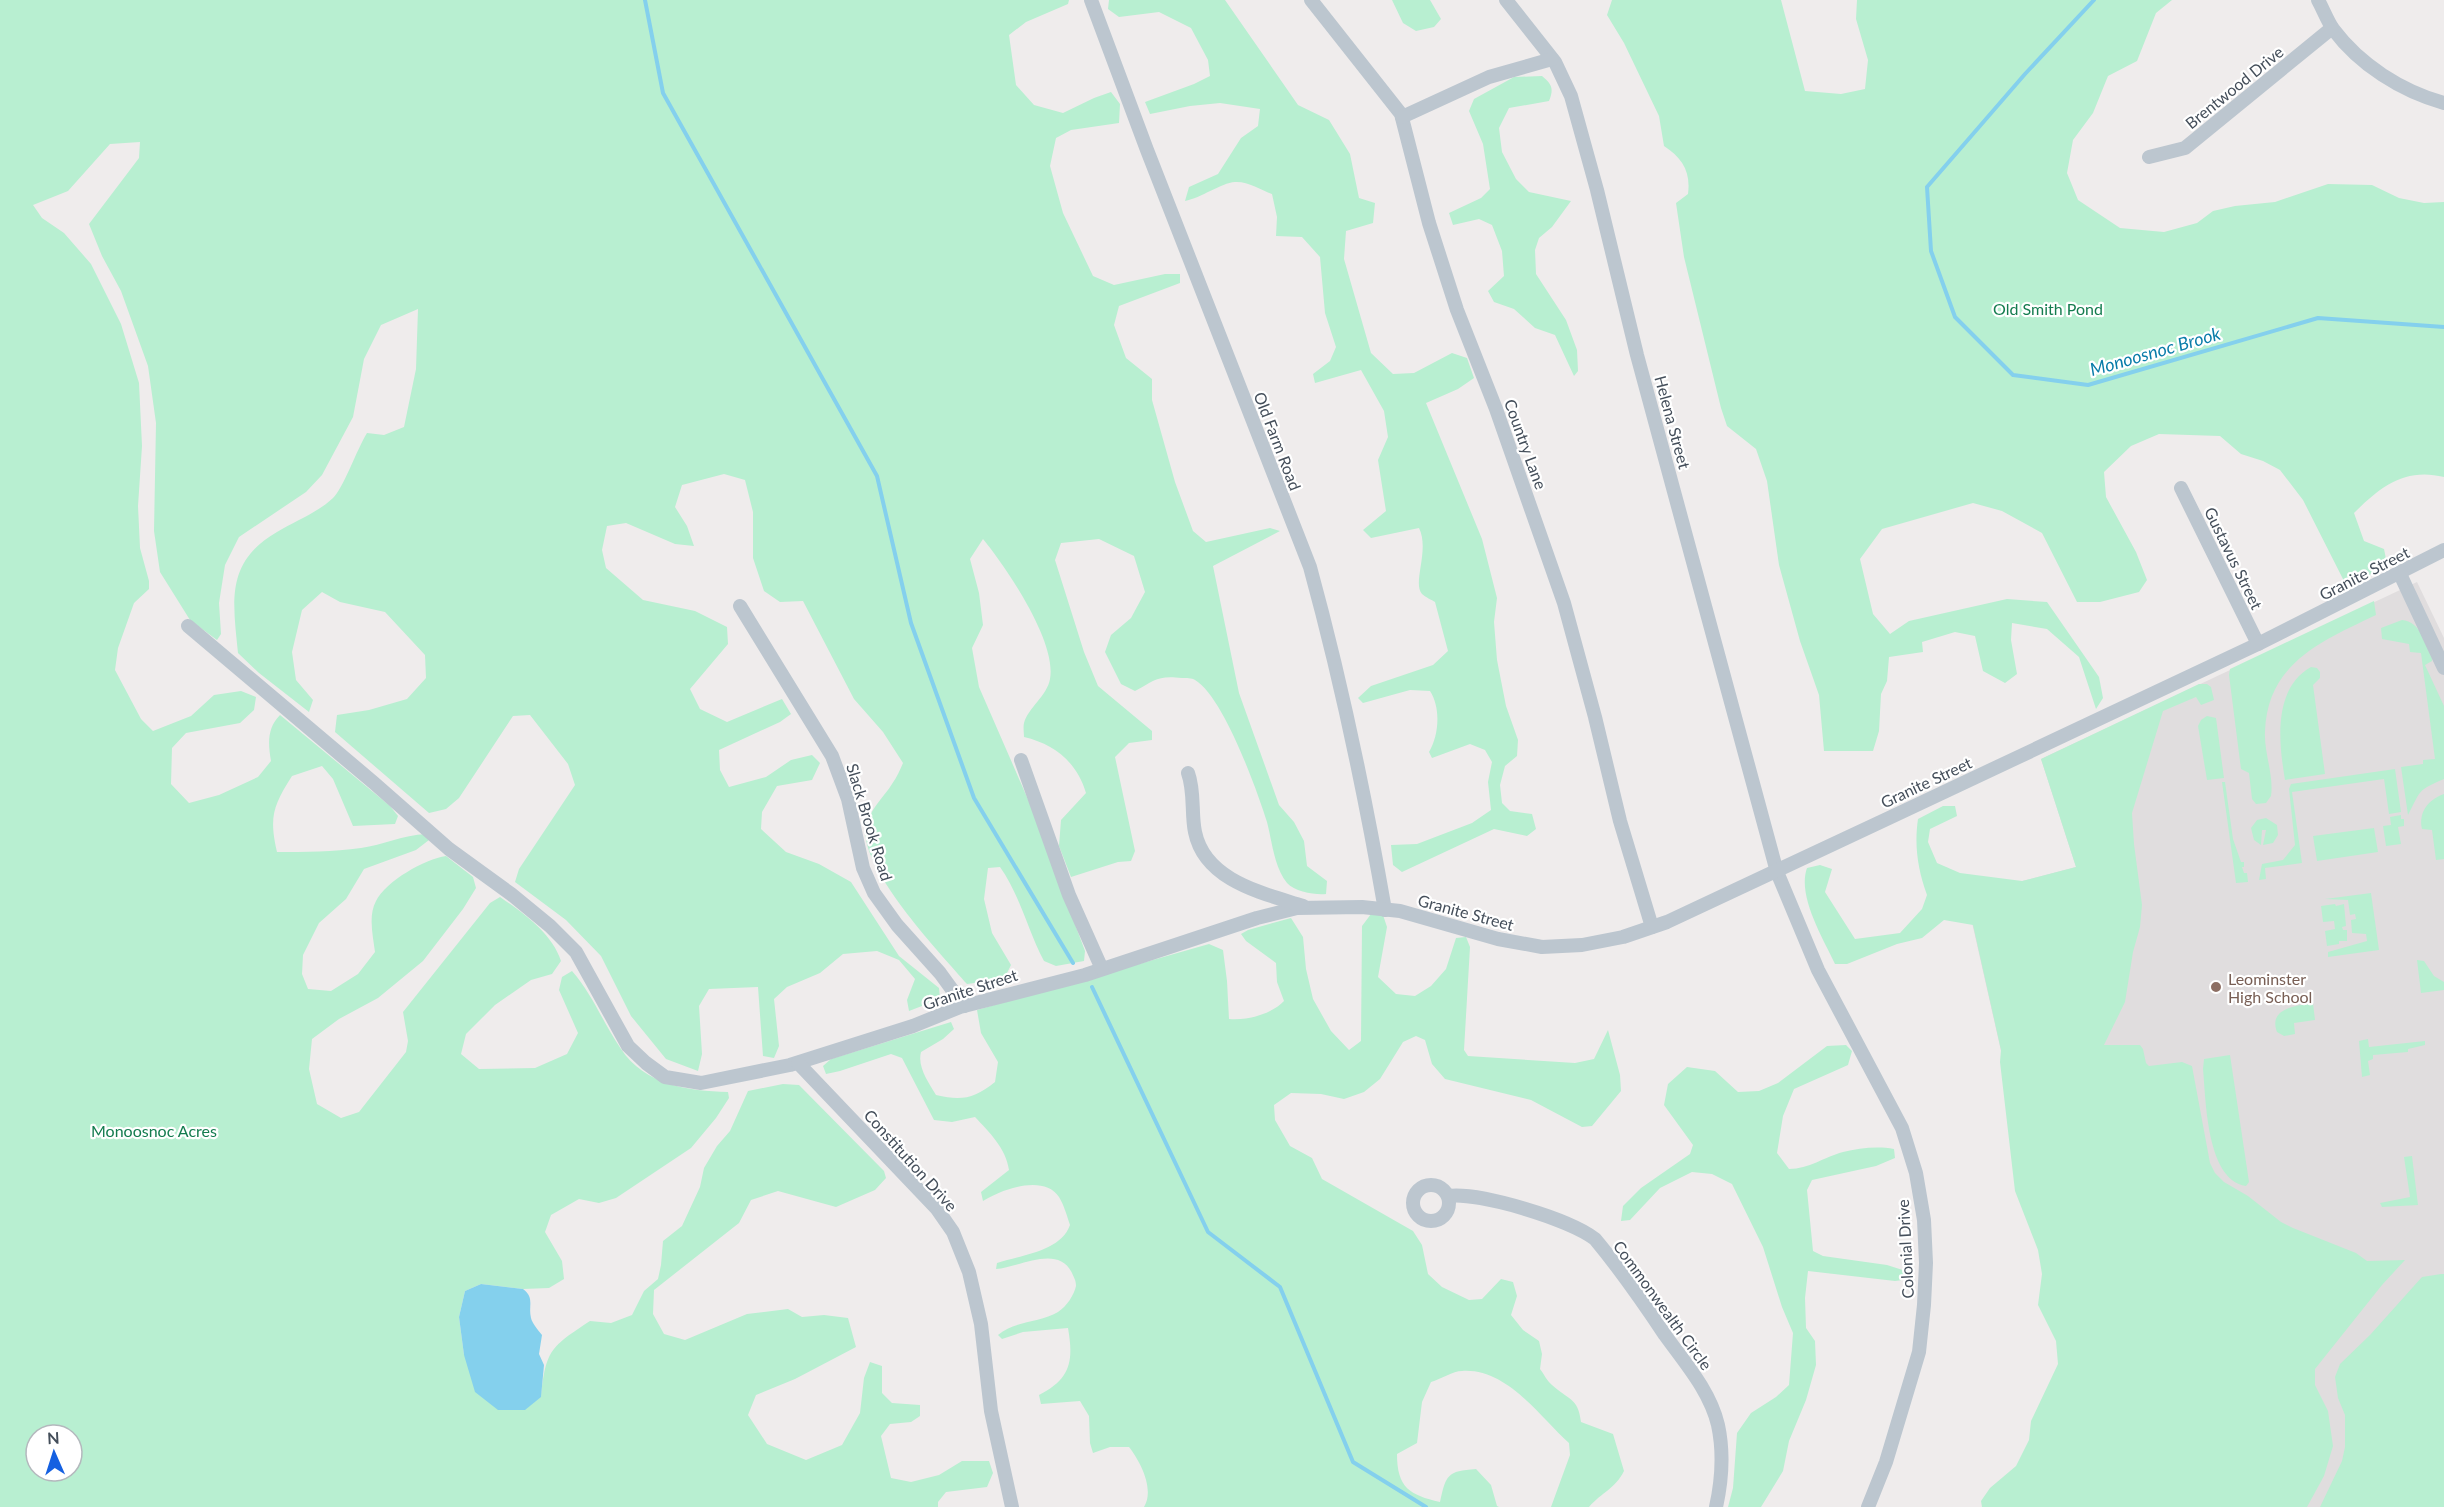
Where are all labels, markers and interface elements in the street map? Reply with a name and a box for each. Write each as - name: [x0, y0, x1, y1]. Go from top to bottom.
- street label: Brentwood Drive: [2181, 42, 2287, 132]
- park label: Old Smith Pond: [1993, 299, 2103, 318]
- water label: Monoosnoc Brook: [2087, 322, 2223, 380]
- street label: Helena Street: [1651, 373, 1695, 471]
- street label: Old Farm Road: [1251, 389, 1305, 493]
- street label: Country Lane: [1501, 396, 1551, 492]
- street label: Gustavus Street: [2201, 504, 2267, 612]
- street label: Granite Street: [2316, 542, 2412, 604]
- street label: Granite Street: [1877, 752, 1975, 811]
- street label: Slack Brook Road: [843, 761, 897, 883]
- street label: Granite Street: [1416, 890, 1516, 934]
- street label: Granite Street: [920, 965, 1020, 1013]
- place label: Leominster High School: [2228, 969, 2312, 1006]
- marker: Leominster High School: [2209, 980, 2223, 994]
- street label: Constitution Drive: [860, 1105, 962, 1215]
- park label: Monoosnoc Acres: [91, 1121, 217, 1140]
- street label: Colonial Drive: [1893, 1199, 1917, 1299]
- street label: Commonwealth Circle: [1610, 1237, 1716, 1373]
- north arrow: [24, 1423, 84, 1483]
- text: N: [47, 1428, 60, 1447]

